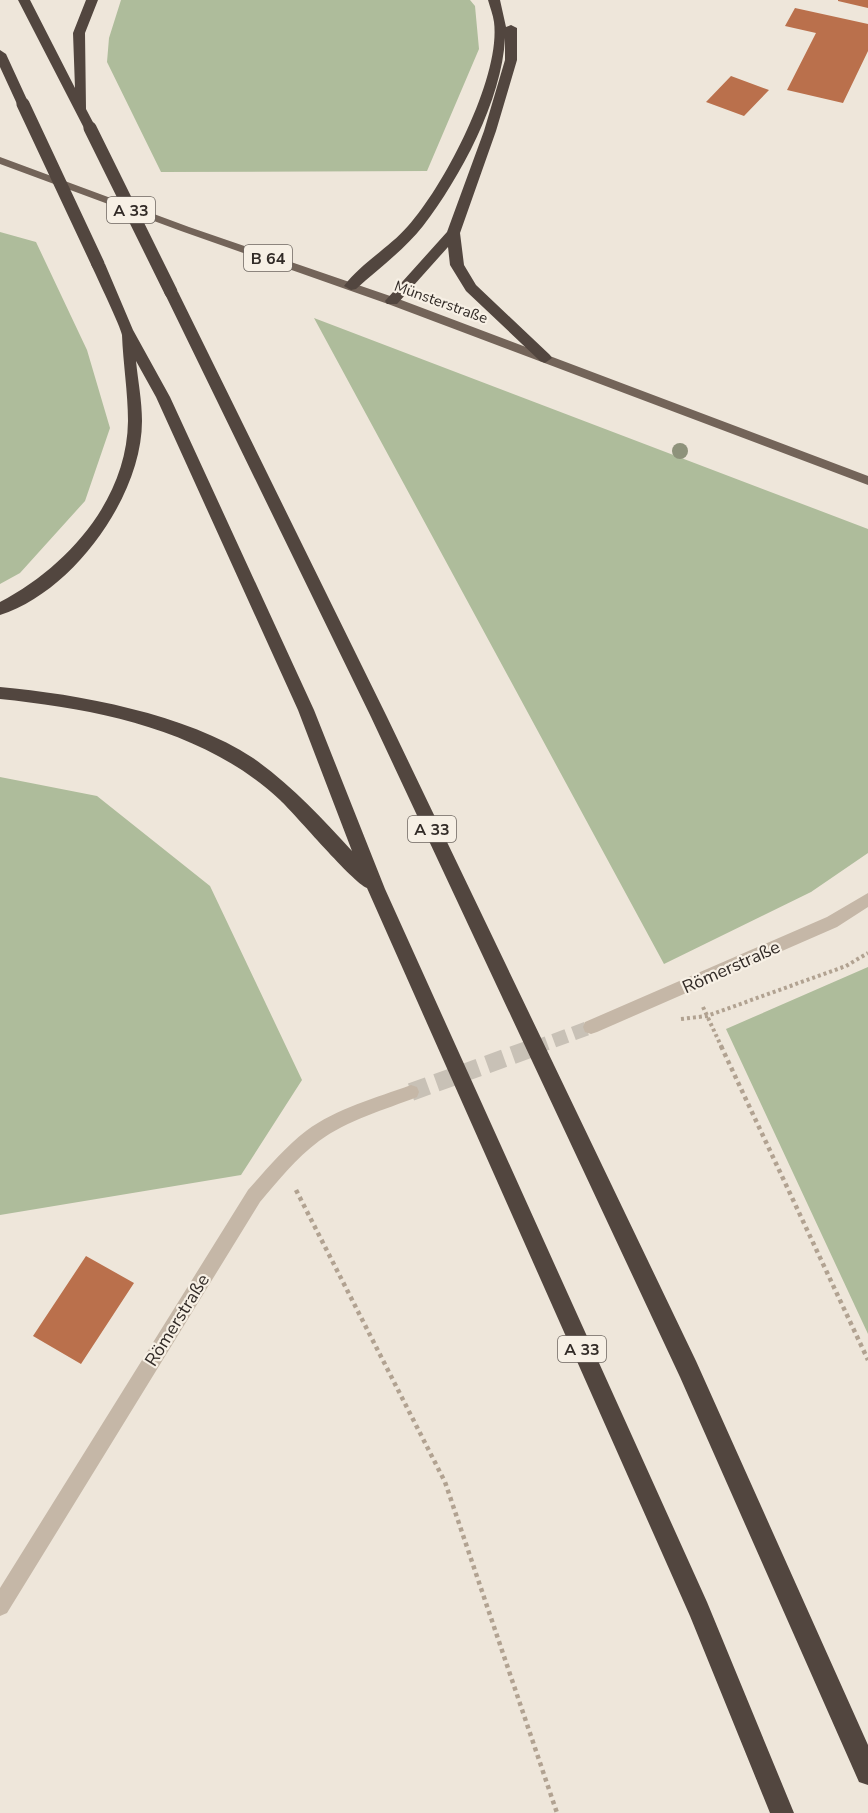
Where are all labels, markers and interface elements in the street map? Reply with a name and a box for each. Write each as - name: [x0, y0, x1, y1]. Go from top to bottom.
- road number: A 33: [107, 197, 155, 223]
- road number: B 64: [244, 245, 292, 271]
- street label: Münsterstraße: [391, 276, 491, 328]
- road number: A 33: [408, 816, 456, 842]
- street label: Römerstraße: [678, 935, 784, 999]
- street label: Römerstraße: [139, 1269, 215, 1371]
- road number: A 33: [558, 1336, 606, 1362]

